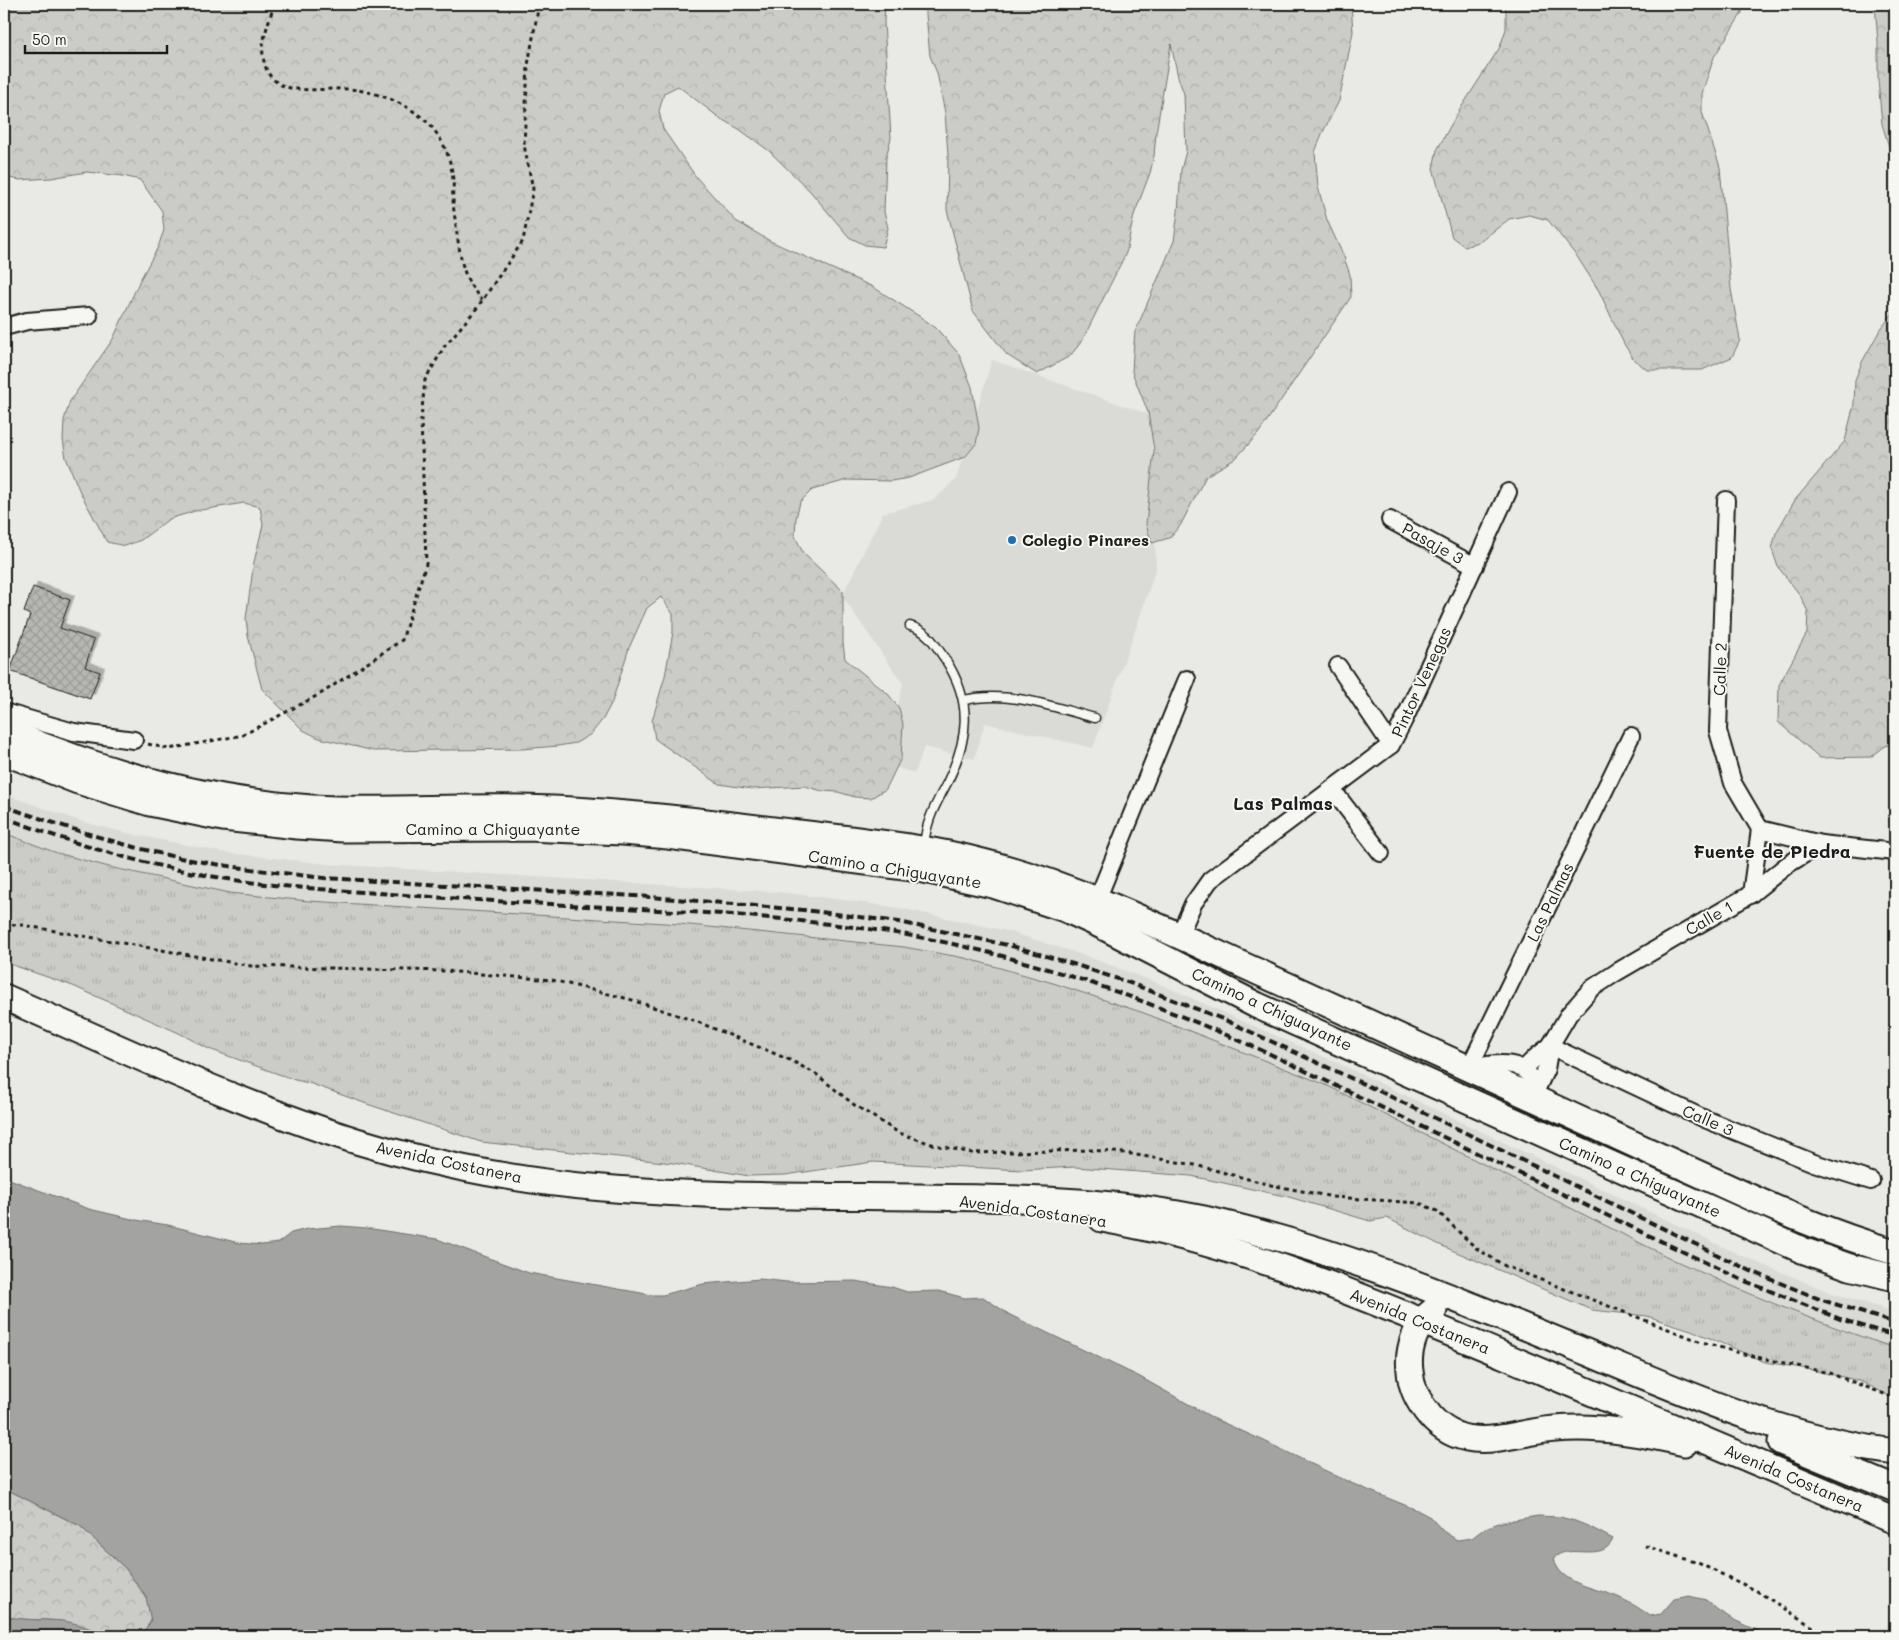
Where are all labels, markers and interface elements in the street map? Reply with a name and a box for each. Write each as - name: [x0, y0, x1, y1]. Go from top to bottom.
- scale bar: [25, 22, 168, 54]
- text: 50 m: [32, 29, 67, 49]
- street label: Pasaje 3: [1399, 517, 1468, 568]
- place label: Colegio Pinares: [1022, 529, 1149, 550]
- marker: Colegio Pinares: [1006, 534, 1018, 546]
- street label: Pintor Venegas: [1386, 623, 1455, 740]
- street label: Calle 2: [1708, 642, 1731, 696]
- district label: Las Palmas: [1233, 791, 1333, 815]
- street label: Camino a Chiguayante: [405, 818, 581, 839]
- district label: Fuente de Piedra: [1693, 839, 1851, 863]
- street label: Camino a Chiguayante: [807, 844, 983, 893]
- street label: Las Palmas: [1521, 859, 1578, 945]
- street label: Calle 1: [1681, 896, 1736, 940]
- street label: Camino a Chiguayante: [1188, 962, 1356, 1055]
- street label: Calle 3: [1679, 1099, 1737, 1140]
- street label: Camino a Chiguayante: [1556, 1131, 1724, 1222]
- street label: Avenida Costanera: [374, 1136, 524, 1187]
- street label: Avenida Costanera: [958, 1190, 1108, 1231]
- street label: Avenida Costanera: [1347, 1283, 1493, 1358]
- street label: Avenida Costanera: [1721, 1439, 1867, 1516]

